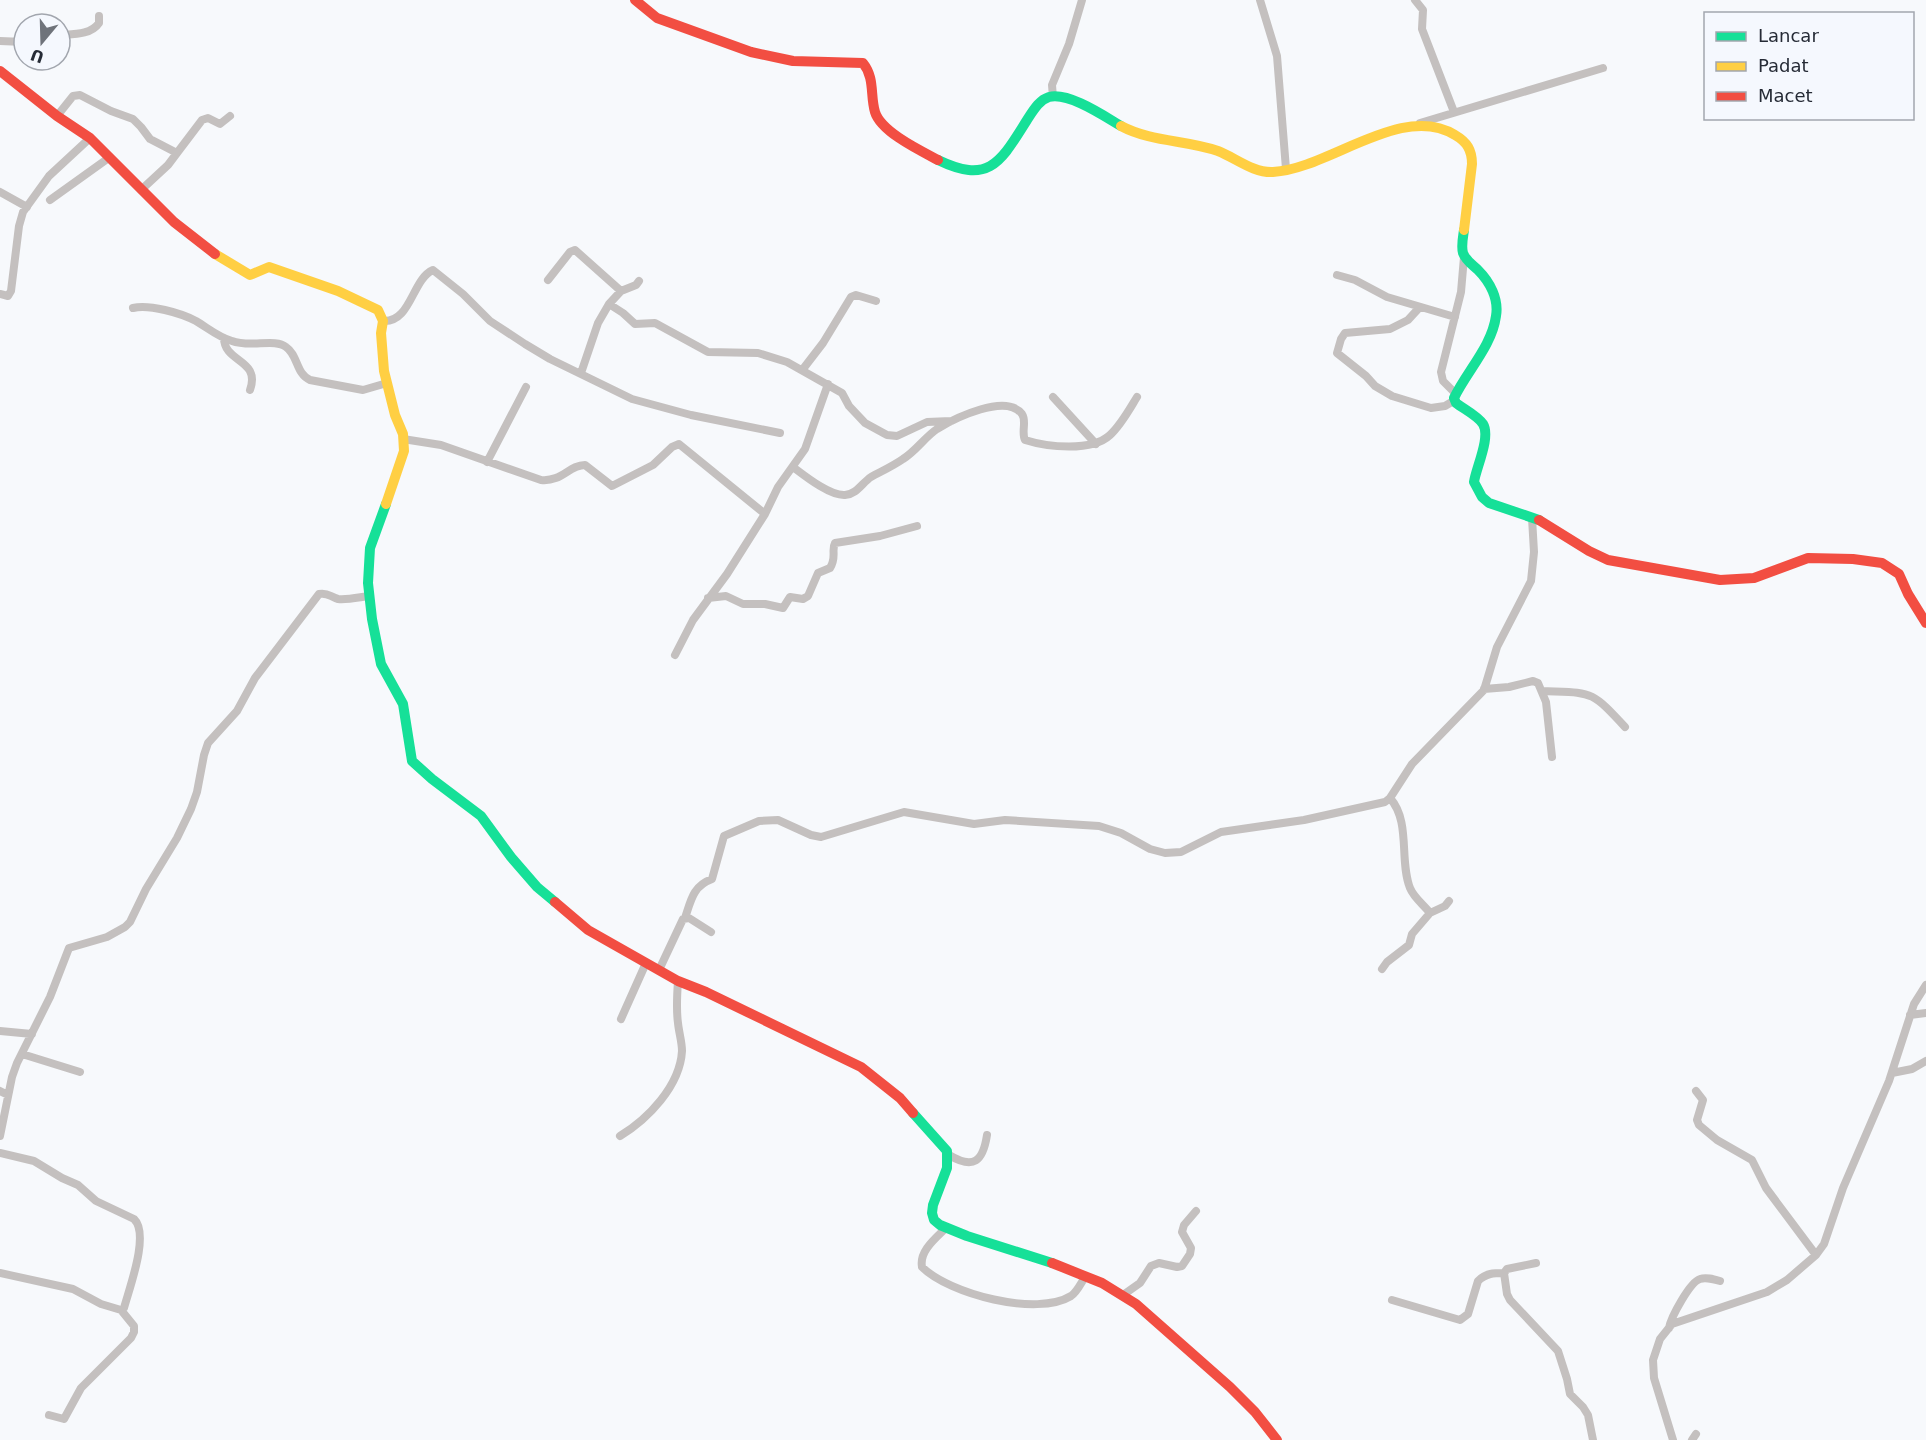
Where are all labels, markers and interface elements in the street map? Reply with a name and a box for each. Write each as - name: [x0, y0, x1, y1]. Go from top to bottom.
- north arrow: [12, 12, 72, 72]
- legend: [1704, 12, 1914, 120]
- text: Lancar: [1758, 25, 1819, 46]
- text: U: [28, 45, 47, 67]
- text: Padat: [1758, 55, 1809, 76]
- text: Macet: [1758, 85, 1813, 106]

